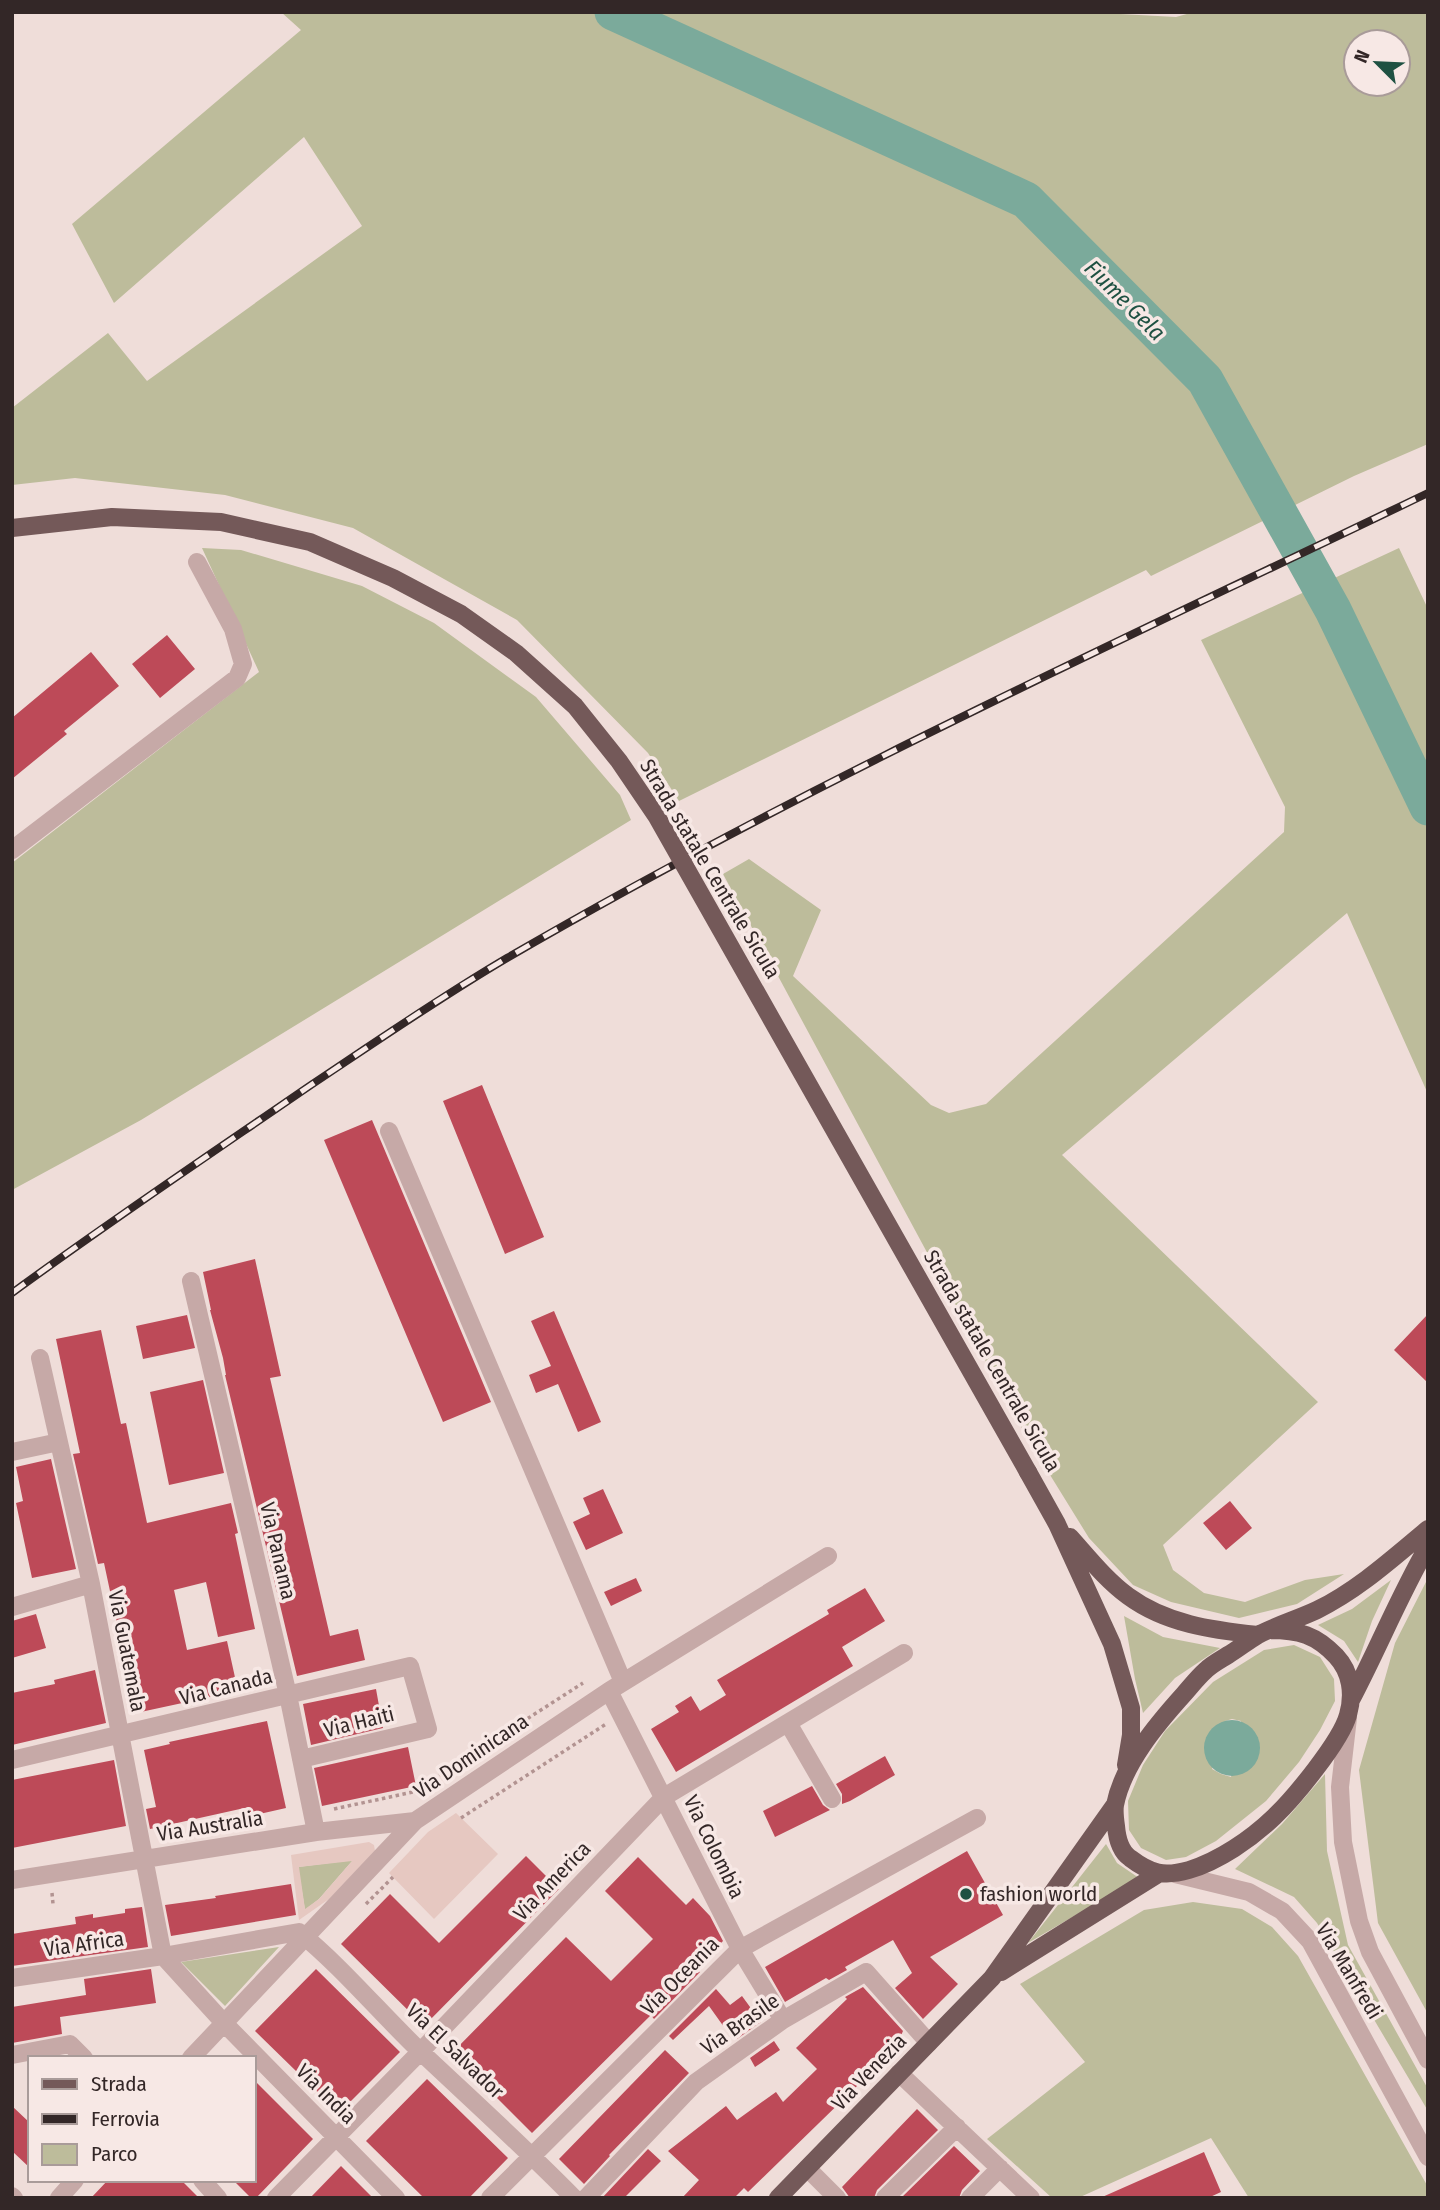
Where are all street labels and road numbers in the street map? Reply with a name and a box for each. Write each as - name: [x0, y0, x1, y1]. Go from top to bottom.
- street label: Strada statale Centrale Sicula: [634, 754, 786, 984]
- street label: Strada statale Centrale Sicula: [918, 1246, 1066, 1476]
- street label: Via Panama: [254, 1500, 302, 1602]
- street label: Via Guatemala: [102, 1588, 152, 1714]
- street label: Via Canada: [177, 1663, 275, 1711]
- street label: Via Haiti: [321, 1701, 397, 1743]
- street label: Via Dominicana: [409, 1708, 533, 1804]
- street label: Via Colombia: [678, 1791, 750, 1903]
- street label: Via Australia: [155, 1805, 265, 1847]
- street label: Via America: [508, 1836, 596, 1926]
- street label: Via Manfredi: [1310, 1918, 1388, 2024]
- street label: Via Africa: [42, 1926, 126, 1962]
- street label: Via Oceania: [635, 1931, 725, 2021]
- street label: Via Brasile: [696, 1988, 784, 2060]
- street label: Via El Salvador: [401, 1998, 510, 2105]
- street label: Via Venezia: [826, 2028, 912, 2116]
- street label: Via India: [290, 2058, 362, 2130]

